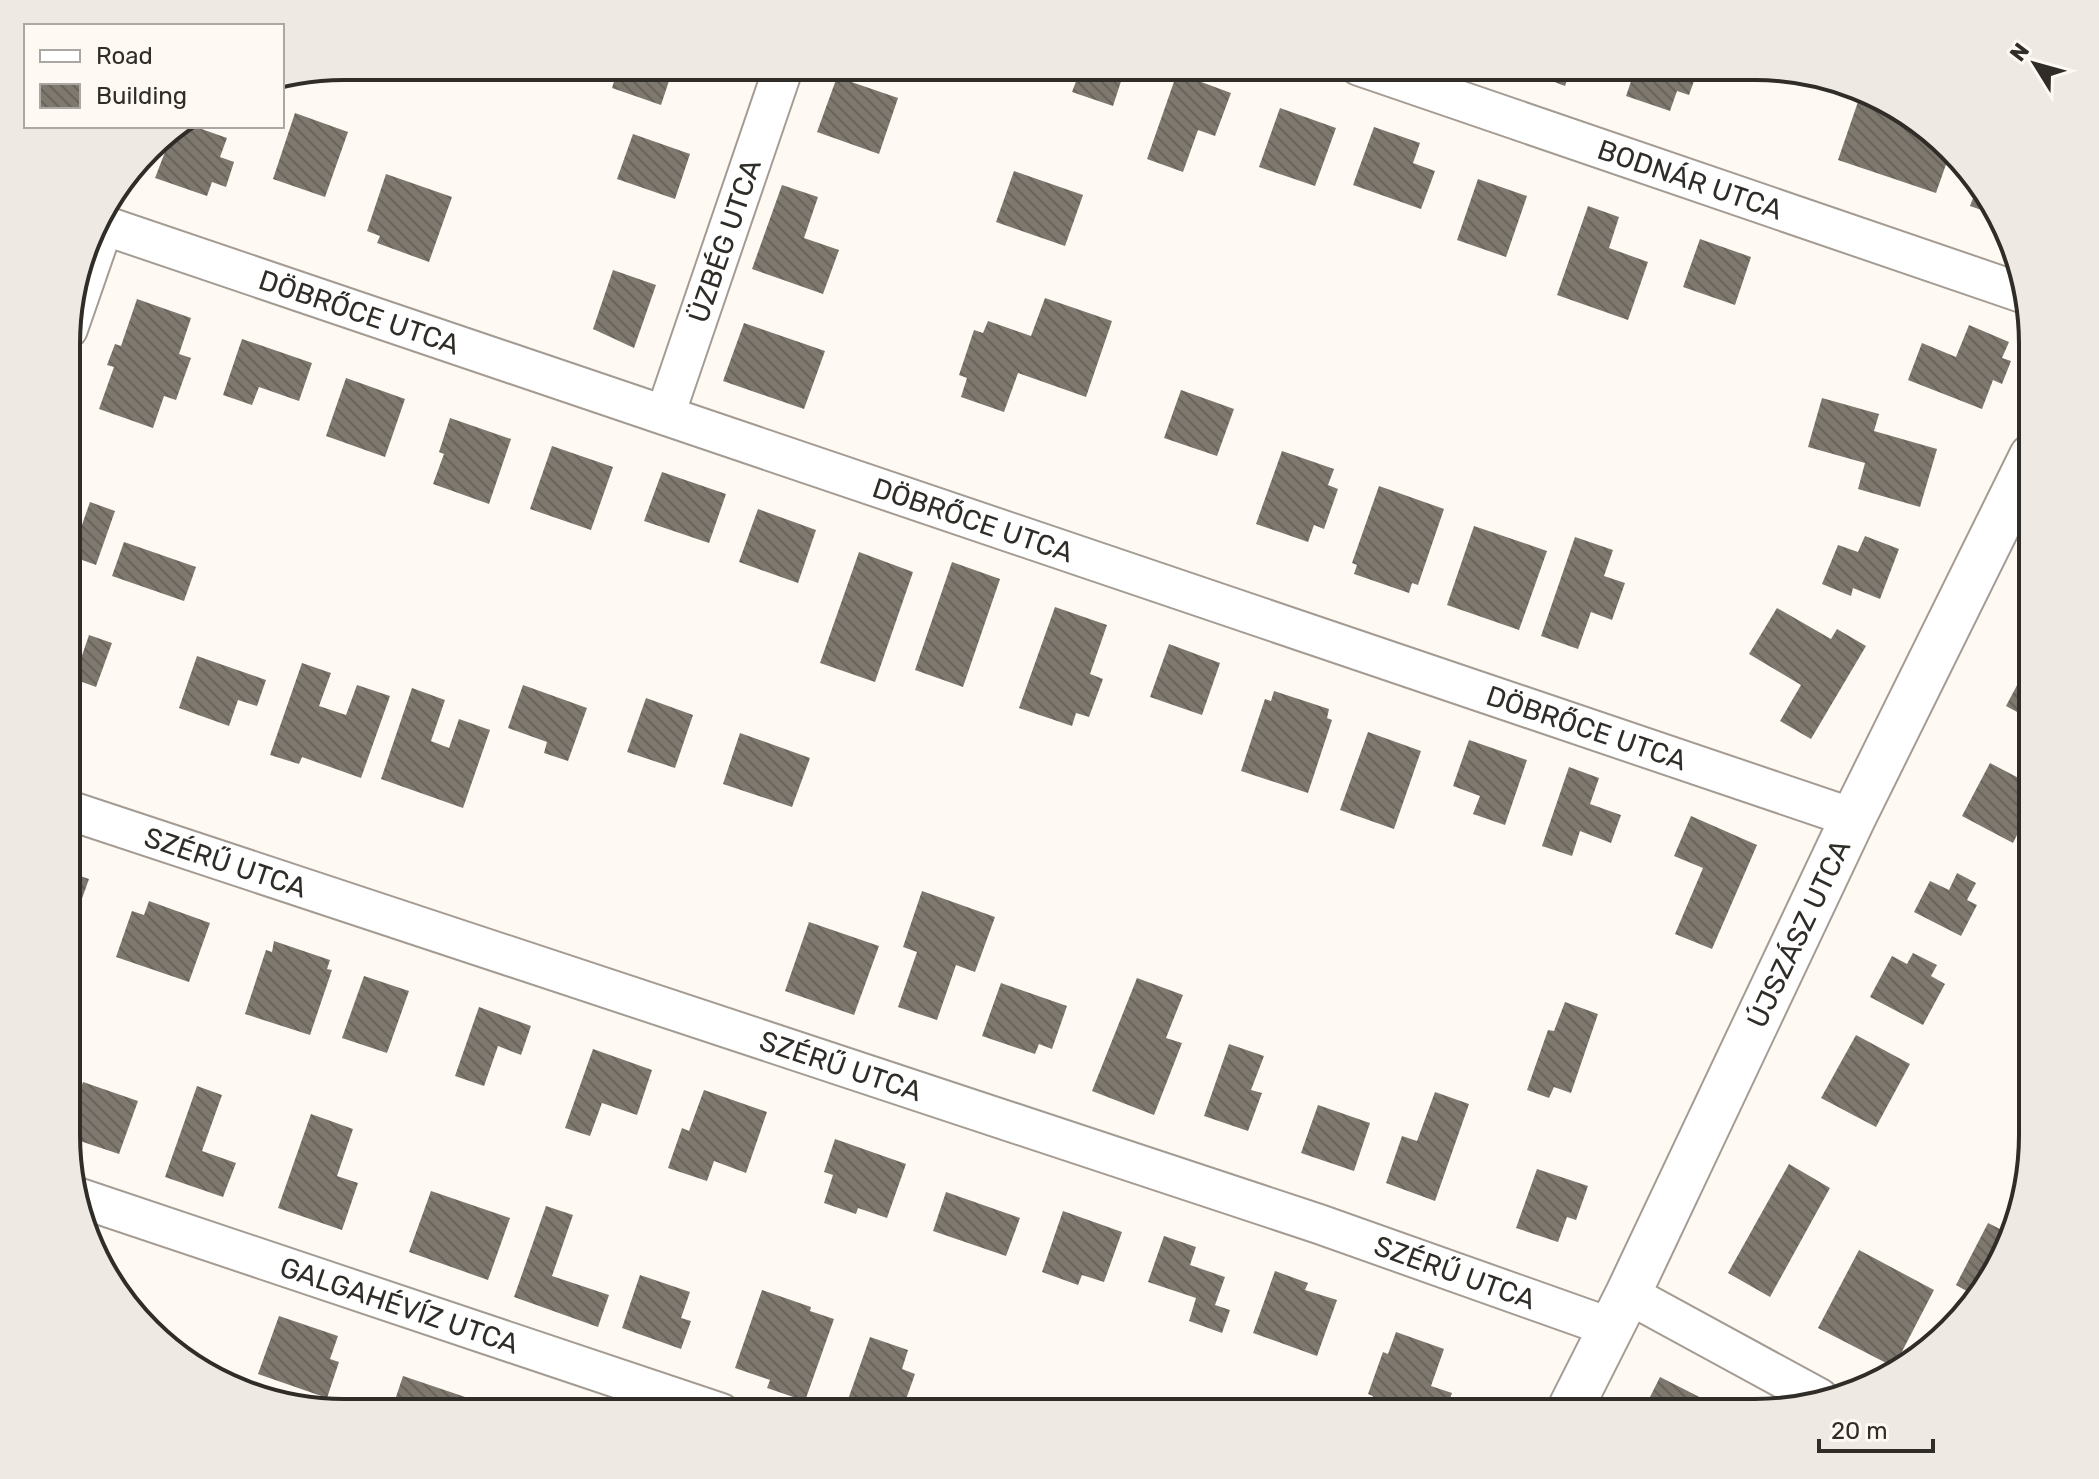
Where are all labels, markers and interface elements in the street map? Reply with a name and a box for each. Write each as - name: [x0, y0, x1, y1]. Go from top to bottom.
- legend: [24, 24, 284, 128]
- north arrow: [1995, 24, 2075, 104]
- text: N: [2004, 38, 2035, 67]
- text: Road: [96, 42, 153, 70]
- text: Building: [96, 82, 187, 110]
- street label: BODNÁR UTCA: [1593, 132, 1787, 226]
- street label: ÜZBÉG UTCA: [681, 155, 768, 327]
- street label: DÖBRŐCE UTCA: [255, 263, 464, 361]
- street label: DÖBRŐCE UTCA: [868, 471, 1078, 569]
- street label: DÖBRŐCE UTCA: [1482, 679, 1691, 777]
- street label: SZÉRŰ UTCA: [140, 820, 311, 904]
- street label: ÚJSZÁSZ UTCA: [1740, 834, 1857, 1033]
- street label: SZÉRŰ UTCA: [756, 1024, 926, 1108]
- street label: SZÉRŰ UTCA: [1370, 1228, 1540, 1316]
- street label: GALGAHÉVÍZ UTCA: [276, 1250, 523, 1361]
- scale bar: [1819, 1403, 1933, 1453]
- text: 20 m: [1831, 1417, 1888, 1445]

